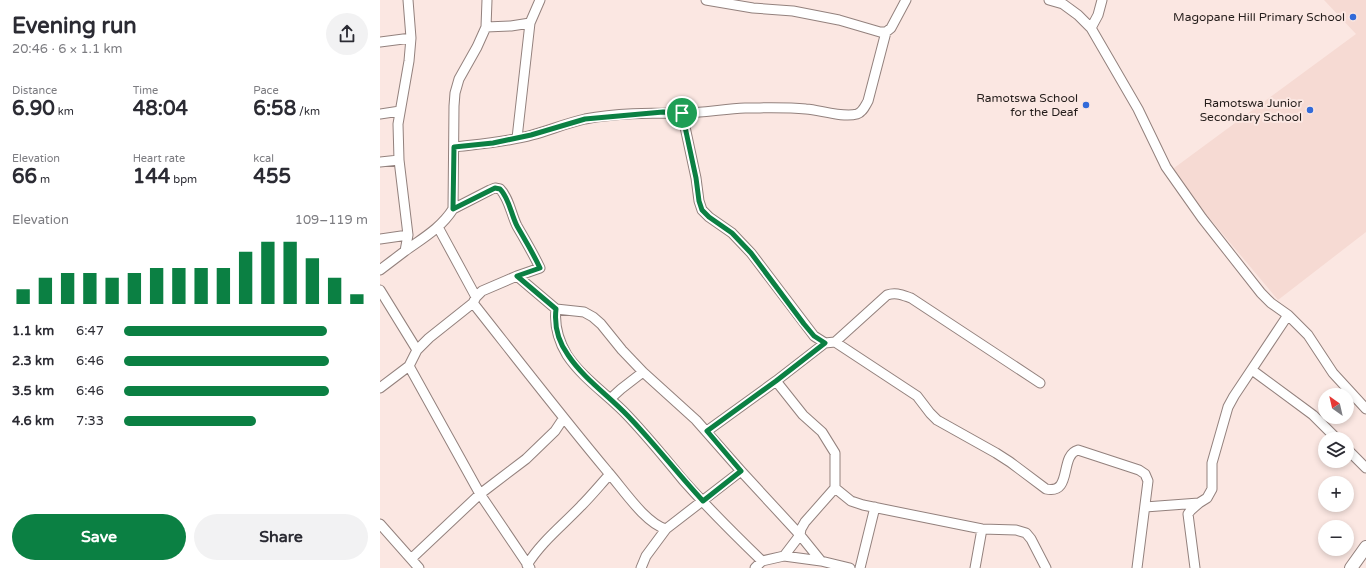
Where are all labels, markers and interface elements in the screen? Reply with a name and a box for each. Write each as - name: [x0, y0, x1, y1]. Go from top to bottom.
- place label: Magopane Hill Primary School: [1173, 10, 1345, 24]
- marker: Magopane Hill Primary School: [1348, 12, 1358, 22]
- text: Evening run: [12, 13, 137, 39]
- button: share: [326, 13, 368, 55]
- text: 20:46 · 6 × 1.1 km: [12, 41, 123, 57]
- text: Distance: [12, 84, 57, 97]
- text: Time: [133, 84, 158, 97]
- text: Pace: [253, 84, 279, 97]
- place label: Ramotswa School for the Deaf: [976, 91, 1078, 119]
- pin: [665, 96, 699, 130]
- place label: Ramotswa Junior Secondary School: [1200, 96, 1302, 124]
- text: 6.90: [12, 97, 55, 121]
- text: 48:04: [133, 97, 188, 121]
- text: 6:58: [253, 97, 296, 121]
- marker: Ramotswa School for the Deaf: [1081, 100, 1091, 110]
- icon: arrive: [671, 102, 693, 124]
- text: km: [55, 105, 74, 118]
- text: /km: [296, 105, 320, 118]
- marker: Ramotswa Junior Secondary School: [1305, 105, 1315, 115]
- text: Elevation: [12, 152, 60, 165]
- text: Heart rate: [133, 152, 185, 165]
- text: kcal: [253, 152, 274, 165]
- text: 66: [12, 165, 37, 189]
- text: 144: [133, 165, 170, 189]
- text: 455: [253, 165, 291, 189]
- text: m: [37, 173, 50, 186]
- text: bpm: [170, 173, 197, 186]
- text: Elevation: [12, 212, 69, 228]
- text: 109–119 m: [295, 212, 368, 228]
- text: 1.1 km: [12, 323, 54, 339]
- text: 6:47: [76, 323, 104, 339]
- text: 2.3 km: [12, 353, 54, 369]
- text: 6:46: [76, 353, 104, 369]
- text: 3.5 km: [12, 383, 54, 399]
- text: 6:46: [76, 383, 104, 399]
- north arrow: [1318, 388, 1354, 424]
- map controls: [1318, 388, 1354, 556]
- text: 4.6 km: [12, 413, 54, 429]
- text: 7:33: [76, 413, 104, 429]
- button: layers: [1318, 432, 1354, 468]
- button: +: [1318, 476, 1354, 512]
- button: Save: [12, 514, 186, 560]
- button: Share: [194, 514, 368, 560]
- button: −: [1318, 520, 1354, 556]

